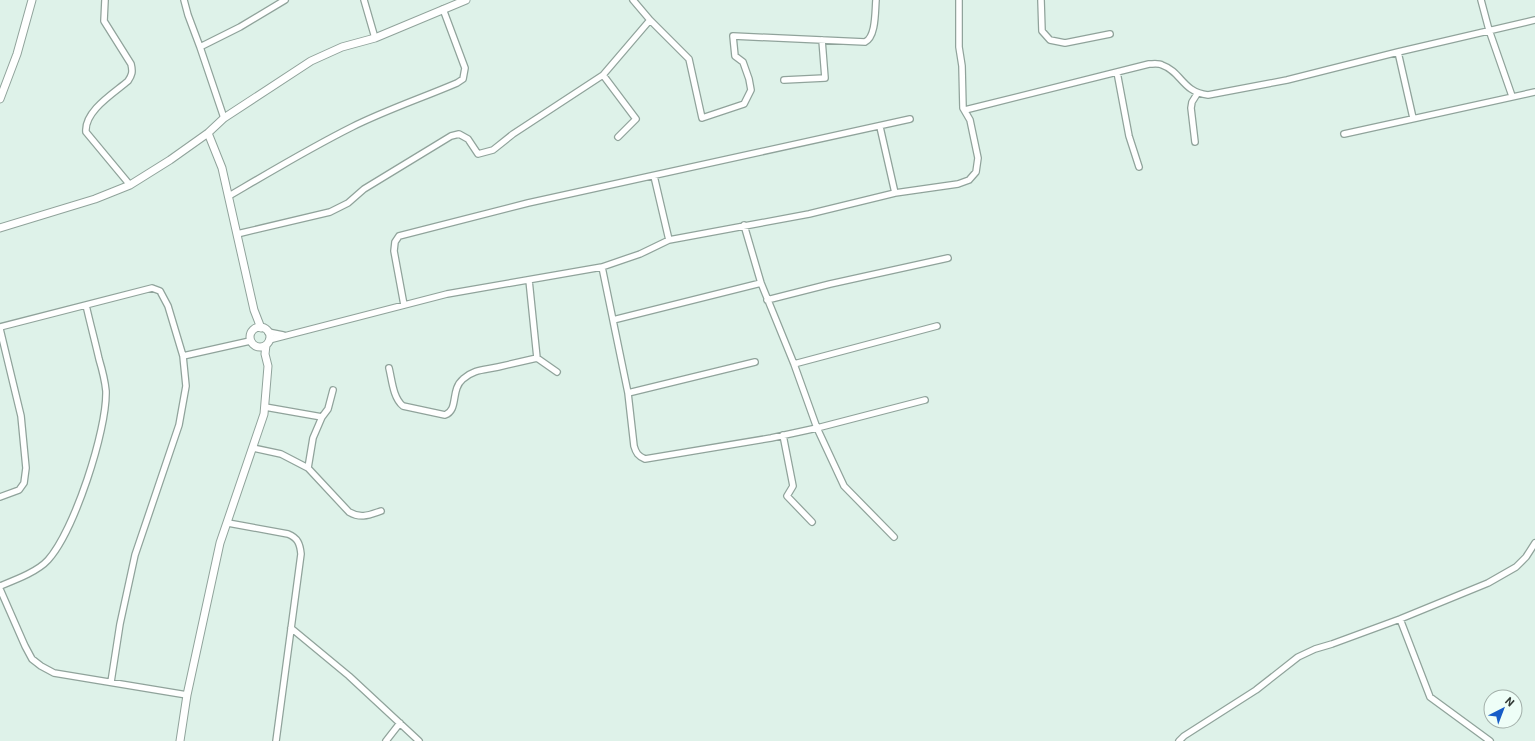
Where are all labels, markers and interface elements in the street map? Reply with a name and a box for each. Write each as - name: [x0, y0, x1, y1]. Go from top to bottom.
- north arrow: [1483, 689, 1523, 729]
- text: N: [1502, 695, 1517, 710]

